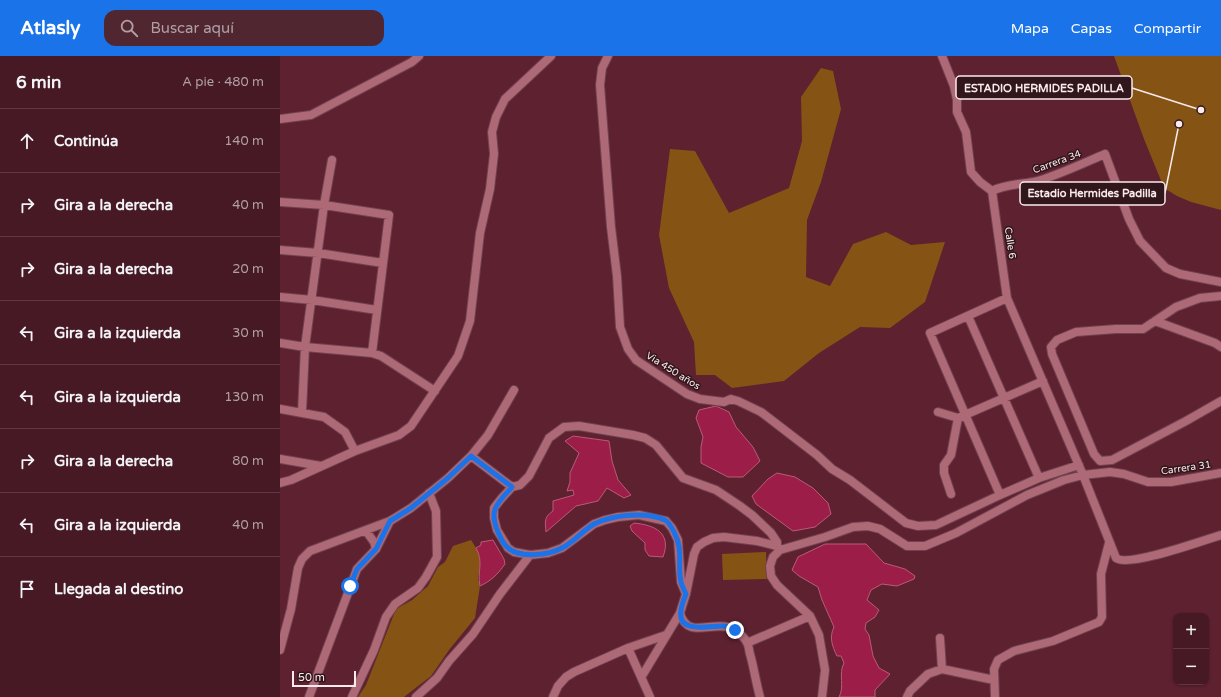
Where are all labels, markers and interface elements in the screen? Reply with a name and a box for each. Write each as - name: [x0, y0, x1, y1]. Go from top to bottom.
- search box: [104, 10, 384, 46]
- text: Atlasly: [20, 17, 80, 39]
- icon: search: [118, 17, 140, 39]
- text: Buscar aquí: [150, 19, 234, 37]
- text: Mapa: [1011, 20, 1049, 37]
- text: Capas: [1071, 20, 1112, 37]
- text: Compartir: [1134, 20, 1201, 37]
- text: 6 min: [16, 72, 61, 93]
- text: A pie · 480 m: [182, 74, 264, 90]
- callout: ESTADIO HERMIDES PADILLA: [956, 76, 1132, 99]
- text: ESTADIO HERMIDES PADILLA: [964, 82, 1124, 95]
- icon: ahead: [16, 130, 38, 152]
- text: Continúa: [54, 132, 118, 150]
- text: 140 m: [224, 133, 264, 149]
- street label: Carrera 34: [1031, 148, 1083, 176]
- callout: Estadio Hermides Padilla: [1020, 182, 1165, 205]
- text: Estadio Hermides Padilla: [1027, 187, 1157, 200]
- icon: right: [16, 194, 38, 216]
- text: Gira a la derecha: [54, 196, 173, 214]
- text: 40 m: [232, 197, 264, 213]
- street label: Calle 6: [1002, 226, 1018, 260]
- icon: right: [16, 258, 38, 280]
- text: Gira a la derecha: [54, 260, 173, 278]
- text: 20 m: [232, 261, 264, 277]
- icon: left: [16, 322, 38, 344]
- text: Gira a la izquierda: [54, 324, 181, 342]
- text: 30 m: [232, 325, 264, 341]
- street label: Via 450 años: [644, 350, 702, 393]
- icon: left: [16, 386, 38, 408]
- text: Gira a la izquierda: [54, 388, 181, 406]
- text: 130 m: [224, 389, 264, 405]
- icon: right: [16, 450, 38, 472]
- text: Gira a la derecha: [54, 452, 173, 470]
- text: 80 m: [232, 453, 264, 469]
- street label: Carrera 31: [1160, 459, 1212, 477]
- icon: left: [16, 514, 38, 536]
- text: Gira a la izquierda: [54, 516, 181, 534]
- text: 40 m: [232, 517, 264, 533]
- route start: [341, 577, 359, 595]
- icon: arrive: [16, 578, 38, 600]
- text: Llegada al destino: [54, 580, 183, 598]
- map controls: [1173, 613, 1209, 685]
- button: +: [1173, 613, 1209, 649]
- route end: [726, 621, 744, 639]
- button: −: [1173, 649, 1209, 685]
- scale bar: [292, 669, 356, 688]
- text: 50 m: [298, 671, 325, 684]

